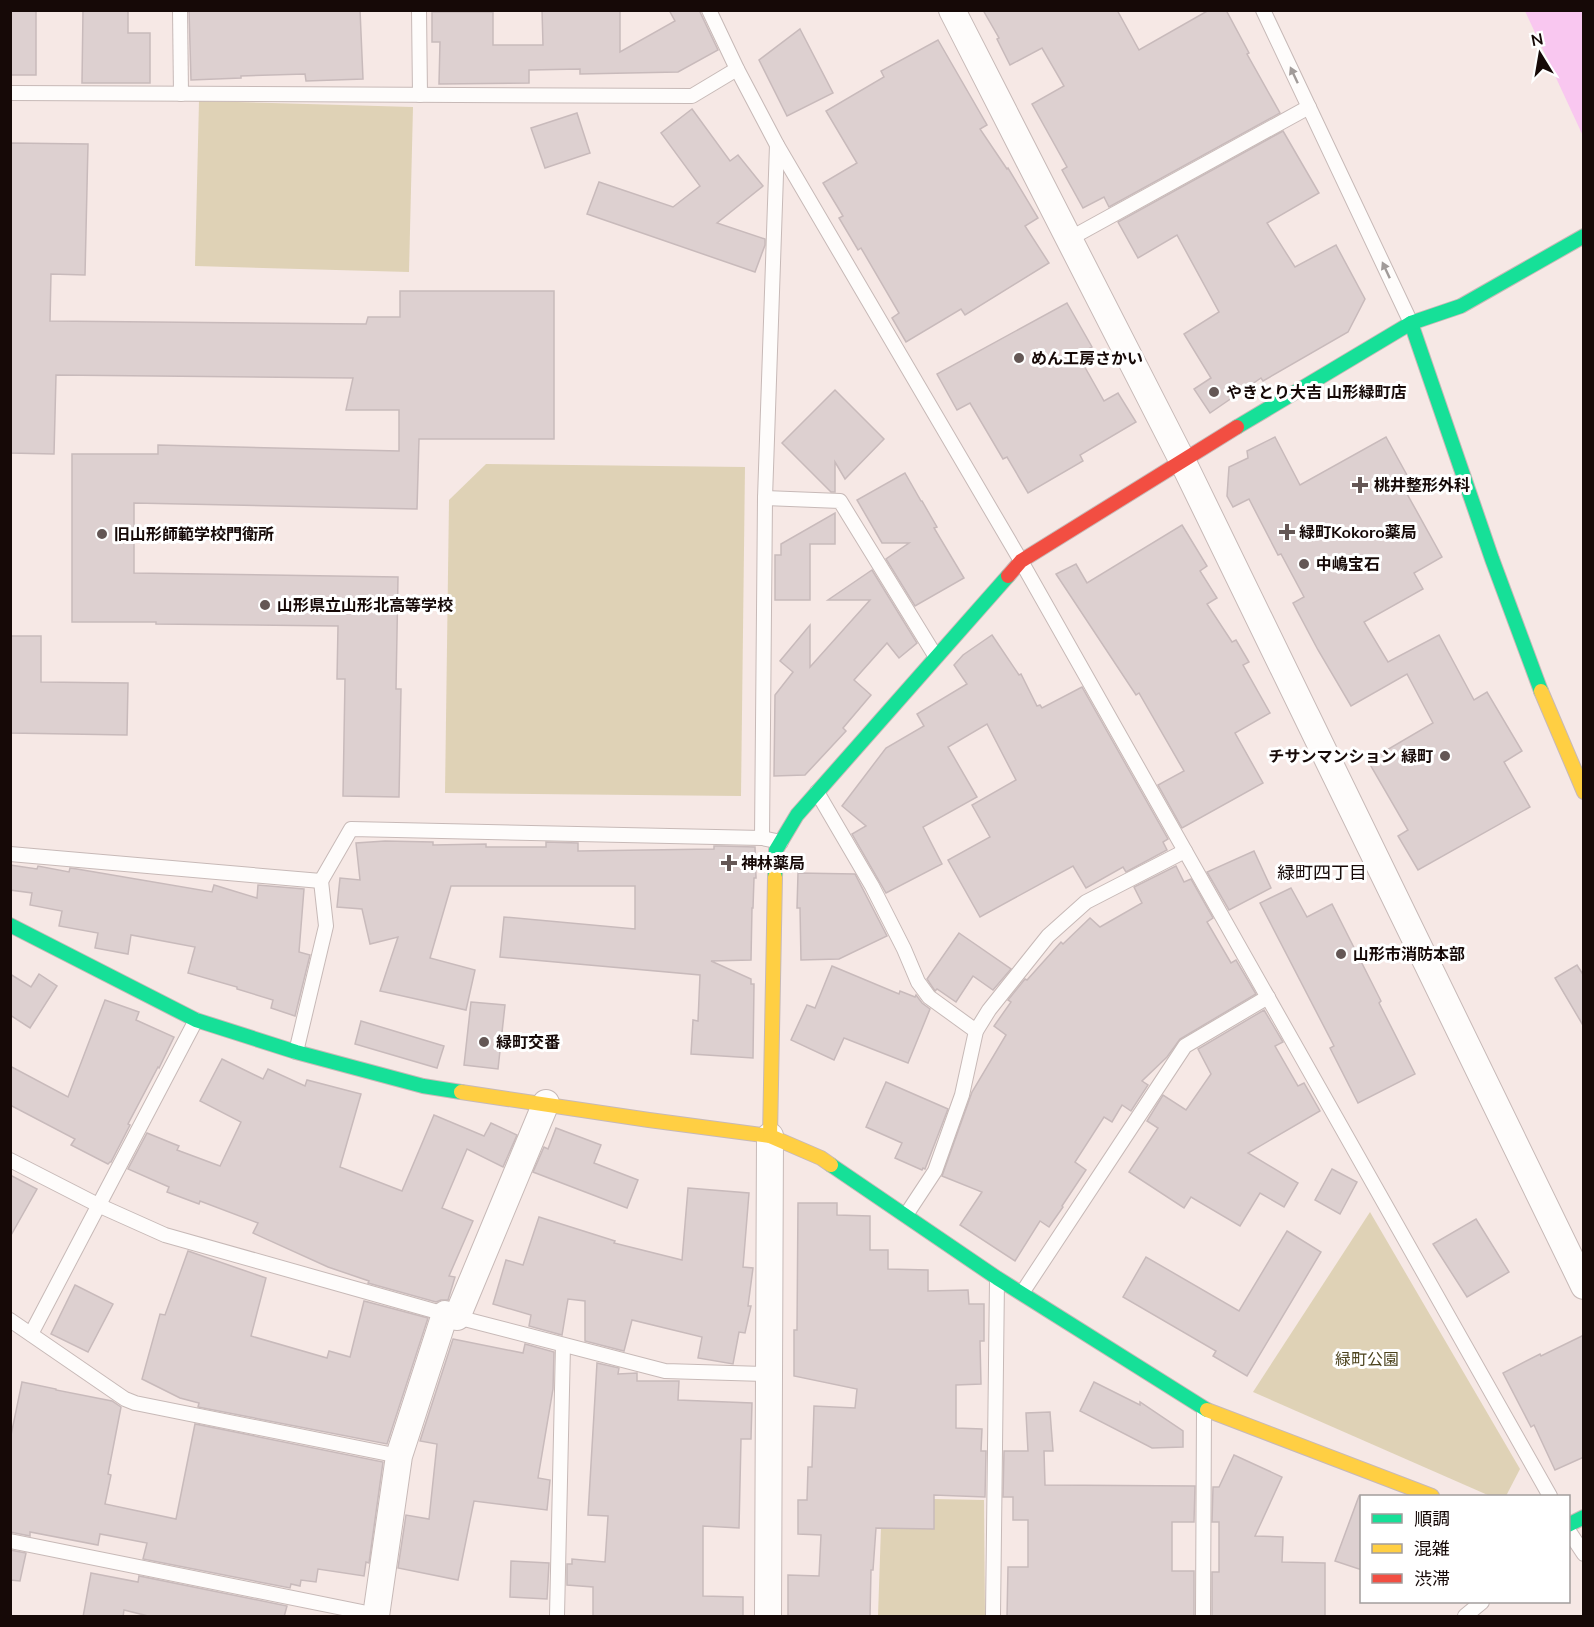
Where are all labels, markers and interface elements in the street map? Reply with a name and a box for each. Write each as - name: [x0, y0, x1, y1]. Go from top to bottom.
- north arrow: [1510, 24, 1570, 84]
- text: N: [1529, 28, 1545, 50]
- one-way arrow: [1289, 66, 1298, 83]
- one-way arrow: [1382, 261, 1391, 278]
- place label: めん工房さかい: [1031, 348, 1143, 368]
- marker: めん工房さかい: [1012, 351, 1026, 365]
- place label: やきとり大吉 山形緑町店: [1226, 382, 1406, 402]
- marker: やきとり大吉 山形緑町店: [1207, 385, 1221, 399]
- place label: 桃井整形外科: [1374, 475, 1470, 495]
- marker: 桃井整形外科: [1351, 476, 1369, 494]
- place label: 緑町Kokoro薬局: [1299, 522, 1417, 542]
- place label: 旧山形師範学校門衛所: [114, 524, 274, 544]
- marker: 緑町Kokoro薬局: [1280, 525, 1294, 539]
- marker: 旧山形師範学校門衛所: [95, 527, 109, 541]
- place label: 中嶋宝石: [1316, 554, 1380, 574]
- marker: 中嶋宝石: [1297, 557, 1311, 571]
- place label: 山形県立山形北高等学校: [277, 595, 453, 615]
- marker: 山形県立山形北高等学校: [258, 598, 272, 612]
- place label: チサンマンション 緑町: [1269, 746, 1433, 766]
- marker: チサンマンション 緑町: [1438, 749, 1452, 763]
- place label: 神林薬局: [741, 853, 805, 873]
- marker: 神林薬局: [722, 856, 736, 870]
- district label: 緑町四丁目: [1277, 861, 1367, 884]
- place label: 山形市消防本部: [1353, 944, 1465, 964]
- marker: 山形市消防本部: [1334, 947, 1348, 961]
- place label: 緑町交番: [496, 1032, 560, 1052]
- marker: 緑町交番: [477, 1035, 491, 1049]
- park label: 緑町公園: [1335, 1349, 1399, 1369]
- legend: [1360, 1495, 1570, 1603]
- text: 順調: [1414, 1507, 1450, 1530]
- text: 混雑: [1414, 1537, 1450, 1560]
- text: 渋滞: [1414, 1567, 1450, 1590]

